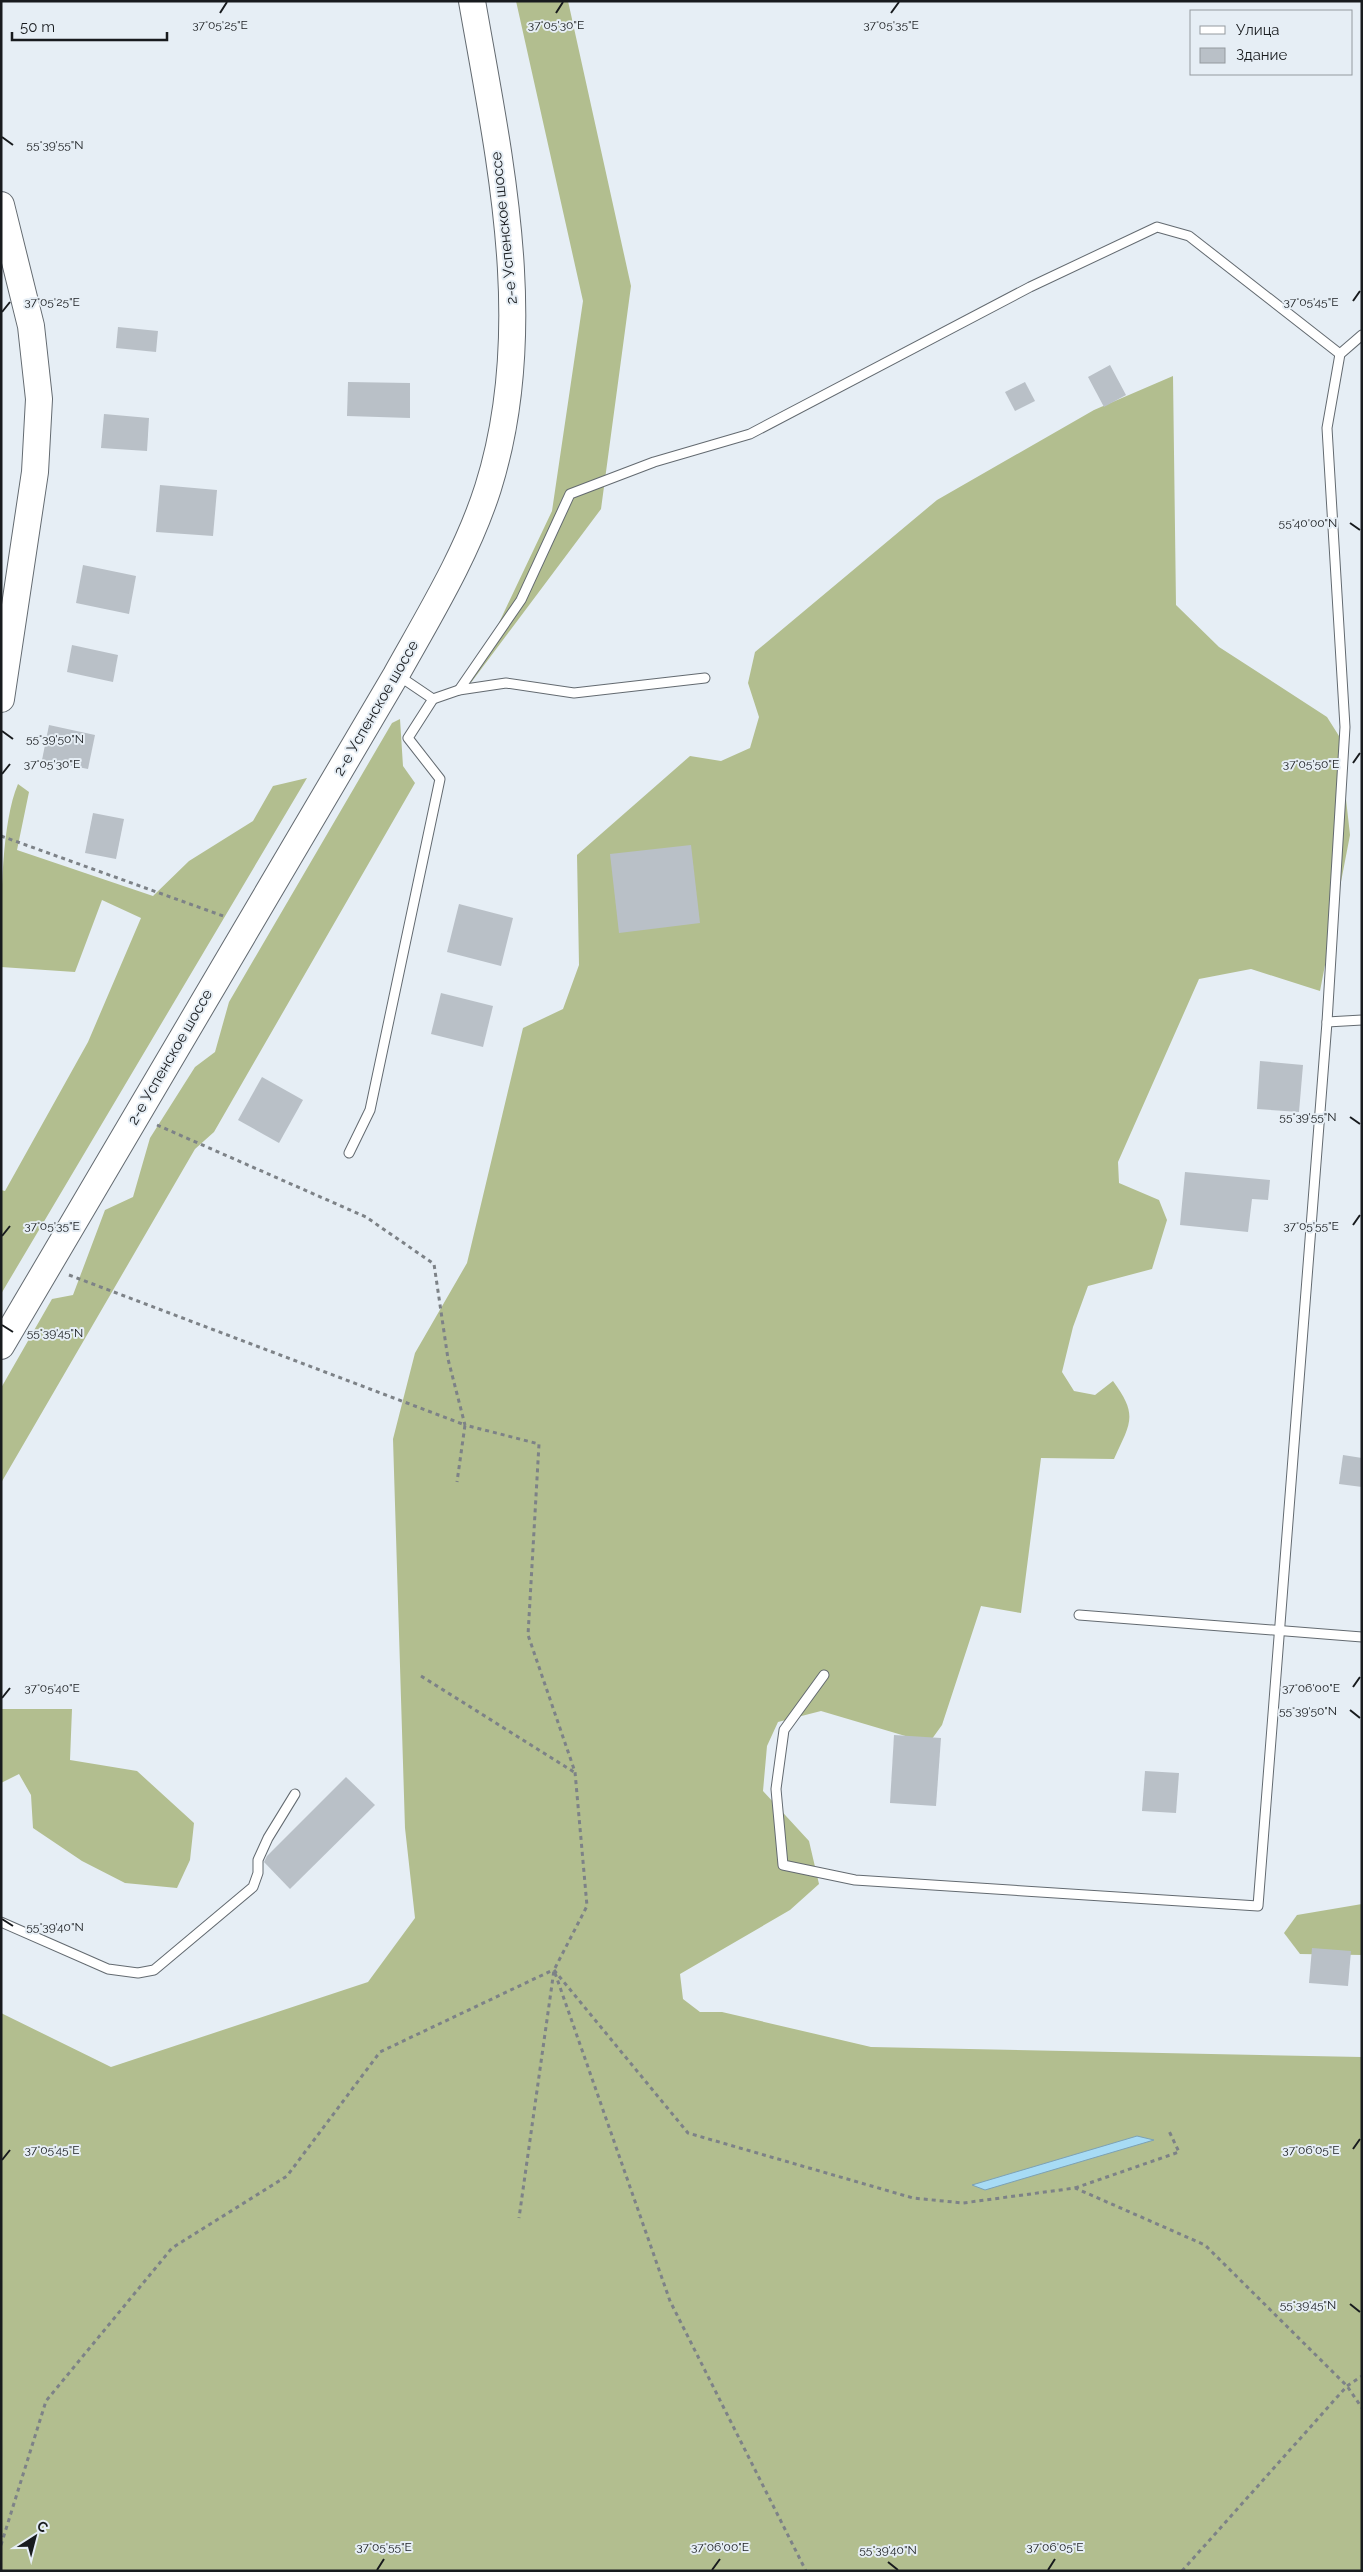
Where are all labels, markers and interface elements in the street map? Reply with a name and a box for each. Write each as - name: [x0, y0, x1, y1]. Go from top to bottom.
- scale bar: [12, 10, 168, 42]
- legend: [1190, 10, 1353, 75]
- text: 50 m: [20, 18, 55, 36]
- text: 37°05'25"E: [192, 18, 248, 32]
- text: 37°05'30"E: [528, 18, 584, 32]
- text: 37°05'35"E: [863, 18, 919, 32]
- text: Улица: [1236, 21, 1280, 39]
- text: Здание: [1236, 46, 1288, 64]
- text: 55°39'55"N: [26, 138, 84, 152]
- street label: 2-е Успенское шоссе: [487, 151, 521, 305]
- text: 37°05'25"E: [24, 295, 80, 309]
- text: 37°05'45"E: [1284, 295, 1338, 309]
- text: 55°40'00"N: [1279, 516, 1337, 530]
- street label: 2-е Успенское шоссе: [330, 637, 422, 779]
- text: 55°39'50"N: [26, 732, 84, 746]
- text: 37°05'30"E: [24, 757, 80, 771]
- text: 37°05'50"E: [1283, 757, 1339, 771]
- street label: 2-е Успенское шоссе: [124, 986, 216, 1128]
- text: 55°39'55"N: [1279, 1110, 1337, 1124]
- text: 37°05'35"E: [24, 1219, 80, 1233]
- text: 37°05'55"E: [1283, 1219, 1339, 1233]
- text: 55°39'45"N: [27, 1326, 83, 1340]
- text: 37°05'40"E: [24, 1681, 80, 1695]
- text: 37°06'00"E: [1282, 1681, 1340, 1695]
- text: 55°39'50"N: [1279, 1704, 1337, 1718]
- text: 55°39'40"N: [26, 1920, 84, 1934]
- text: 37°05'45"E: [25, 2143, 79, 2157]
- text: 37°06'05"E: [1282, 2143, 1340, 2157]
- text: 55°39'45"N: [1280, 2298, 1336, 2312]
- north arrow: [10, 2512, 60, 2562]
- text: С: [34, 2517, 52, 2536]
- text: 37°05'55"E: [356, 2540, 412, 2554]
- text: 37°06'00"E: [691, 2540, 749, 2554]
- text: 37°06'05"E: [1026, 2540, 1084, 2554]
- text: 55°39'40"N: [859, 2543, 917, 2557]

